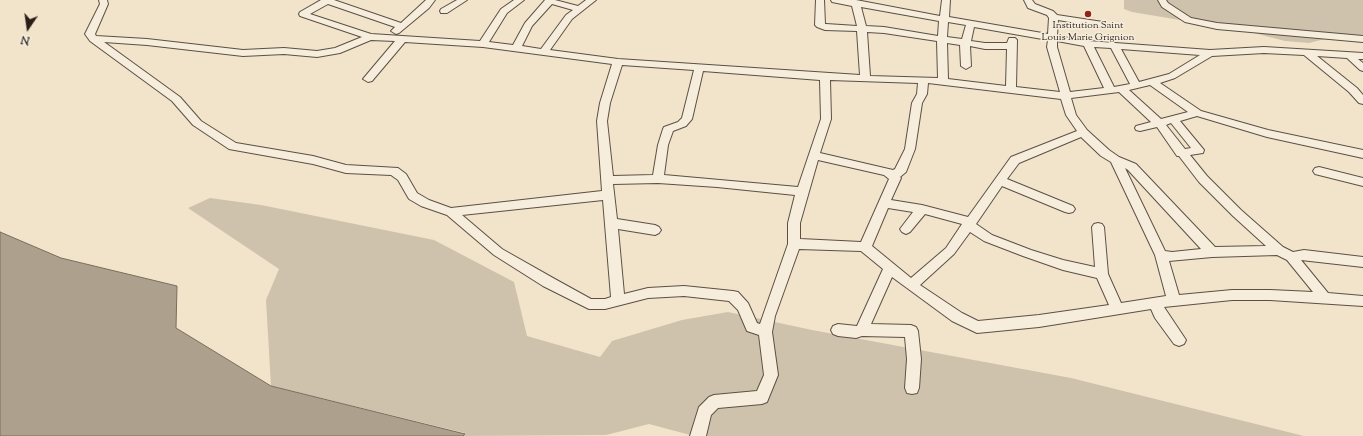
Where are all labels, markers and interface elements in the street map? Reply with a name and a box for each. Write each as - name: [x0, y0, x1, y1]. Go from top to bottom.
- north arrow: [8, 8, 48, 48]
- marker: Institution Saint Louis Marie Grignion: [1083, 9, 1093, 19]
- place label: Institution Saint Louis Marie Grignion: [1042, 20, 1134, 44]
- text: N: [19, 31, 31, 48]

